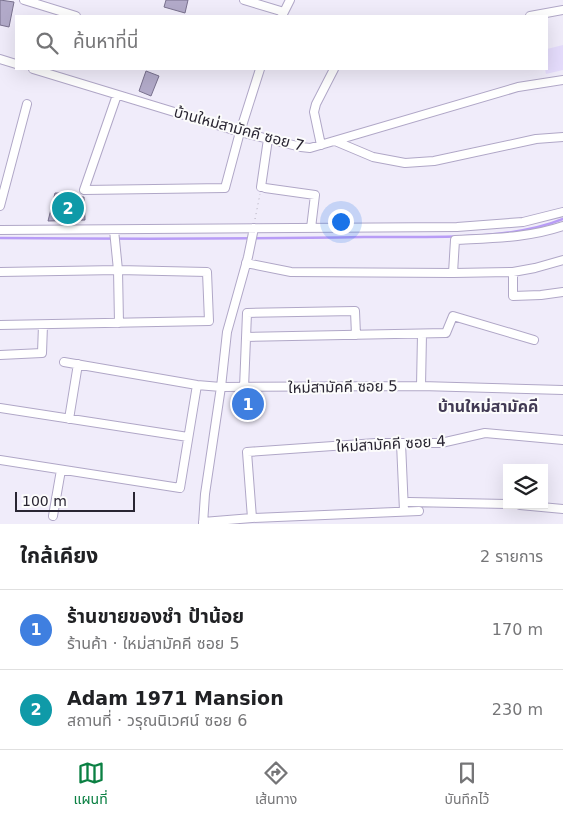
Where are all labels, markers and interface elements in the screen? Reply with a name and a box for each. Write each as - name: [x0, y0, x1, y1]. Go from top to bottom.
- search box: [15, 15, 548, 70]
- icon: search: [33, 29, 61, 57]
- text: ค้นหาที่นี่: [73, 30, 138, 52]
- street label: บ้านใหม่สามัคคี ซอย 7: [172, 103, 306, 155]
- pin: 2: [52, 189, 84, 227]
- your location: [328, 209, 354, 235]
- street label: ใหม่สามัคคี ซอย 5: [288, 377, 398, 397]
- pin: 1: [232, 385, 264, 423]
- district label: บ้านใหม่สามัคคี: [438, 397, 538, 416]
- street label: ใหม่สามัคคี ซอย 4: [336, 432, 446, 456]
- map controls: [503, 464, 548, 509]
- button: layers: [503, 464, 548, 509]
- scale bar: [15, 489, 135, 512]
- text: 100 m: [22, 493, 67, 509]
- text: ใกล้เคียง: [20, 544, 98, 568]
- text: 2 รายการ: [480, 547, 543, 566]
- text: ร้านขายของชำ ป้าน้อย: [67, 605, 244, 627]
- text: 1: [30, 620, 42, 639]
- text: 170 m: [492, 620, 543, 639]
- text: ร้านค้า · ใหม่สามัคคี ซอย 5: [67, 634, 240, 653]
- text: Adam 1971 Mansion: [67, 687, 284, 709]
- text: 2: [30, 700, 42, 719]
- text: 230 m: [492, 700, 543, 719]
- text: สถานที่ · วรุณนิเวศน์ ซอย 6: [67, 711, 247, 730]
- tab: แผนที่: [74, 759, 108, 810]
- tab: เส้นทาง: [255, 759, 297, 810]
- tab: บันทึกไว้: [444, 759, 489, 810]

